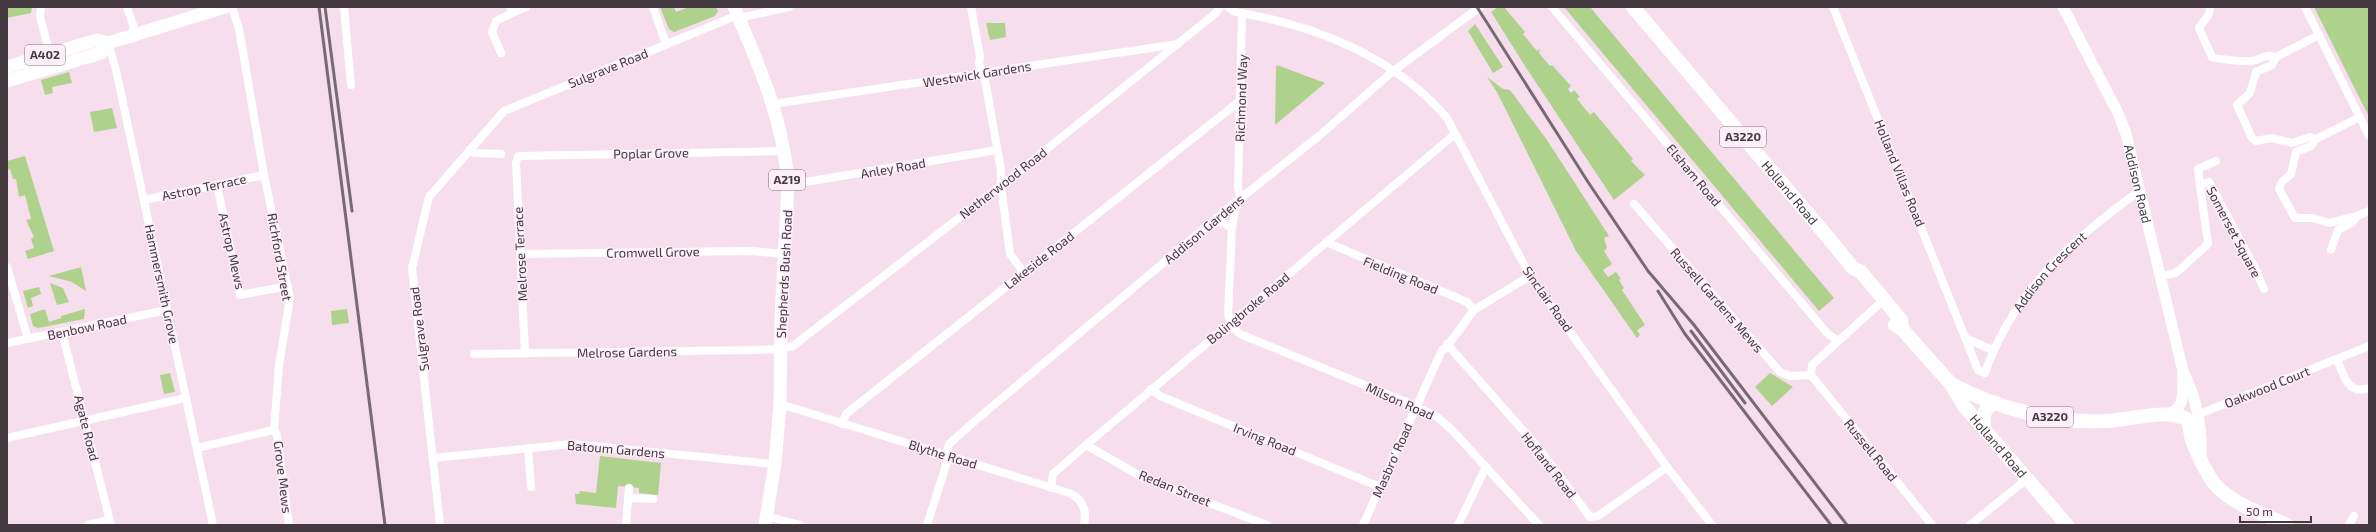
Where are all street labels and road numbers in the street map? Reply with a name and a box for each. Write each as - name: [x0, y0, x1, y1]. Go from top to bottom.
- road number: A402: [25, 45, 65, 65]
- street label: Sulgrave Road: [566, 45, 650, 91]
- street label: Richmond Way: [1231, 54, 1251, 142]
- street label: Westwick Gardens: [922, 58, 1032, 90]
- street label: Holland Villas Road: [1871, 117, 1929, 229]
- road number: A3220: [1720, 127, 1766, 147]
- street label: Elsham Road: [1663, 140, 1725, 210]
- street label: Addison Road: [2121, 143, 2155, 225]
- street label: Poplar Grove: [613, 144, 689, 162]
- street label: Netherwood Road: [956, 144, 1050, 222]
- street label: Anley Road: [859, 154, 927, 182]
- street label: Holland Road: [1758, 157, 1822, 228]
- street label: Astrop Terrace: [160, 170, 248, 204]
- road number: A219: [769, 170, 805, 190]
- street label: Somerset Square: [2203, 184, 2265, 280]
- street label: Addison Gardens: [1161, 191, 1247, 267]
- street label: Melrose Terrace: [510, 206, 530, 302]
- street label: Shepherds Bush Road: [773, 209, 795, 339]
- street label: Astrop Mews: [215, 211, 249, 291]
- street label: Richford Street: [264, 212, 296, 302]
- street label: Hammersmith Grove: [142, 223, 182, 345]
- street label: Lakeside Road: [1001, 228, 1077, 292]
- street label: Addison Crescent: [2009, 228, 2090, 315]
- street label: Cromwell Grove: [606, 243, 700, 261]
- street label: Russell Gardens Mews: [1667, 244, 1767, 356]
- street label: Fielding Road: [1361, 253, 1441, 297]
- street label: Sinclair Road: [1520, 263, 1576, 335]
- street label: Bolingbroke Road: [1203, 269, 1293, 347]
- street label: Sulgrave Road: [406, 286, 432, 372]
- street label: Benbow Road: [46, 311, 128, 343]
- street label: Melrose Gardens: [577, 343, 677, 361]
- street label: Oakwood Court: [2222, 363, 2312, 411]
- street label: Milson Road: [1363, 379, 1437, 423]
- street label: Agate Road: [71, 393, 103, 463]
- road number: A3220: [2027, 407, 2073, 427]
- street label: Holland Road: [1967, 411, 2030, 481]
- street label: Russell Road: [1841, 415, 1901, 485]
- street label: Irving Road: [1231, 419, 1299, 459]
- street label: Masbro' Road: [1368, 420, 1416, 500]
- street label: Hofland Road: [1518, 429, 1580, 501]
- street label: Blythe Road: [907, 436, 979, 472]
- street label: Batoum Gardens: [566, 437, 666, 461]
- street label: Grove Mews: [271, 440, 295, 514]
- street label: Redan Street: [1137, 466, 1213, 510]

